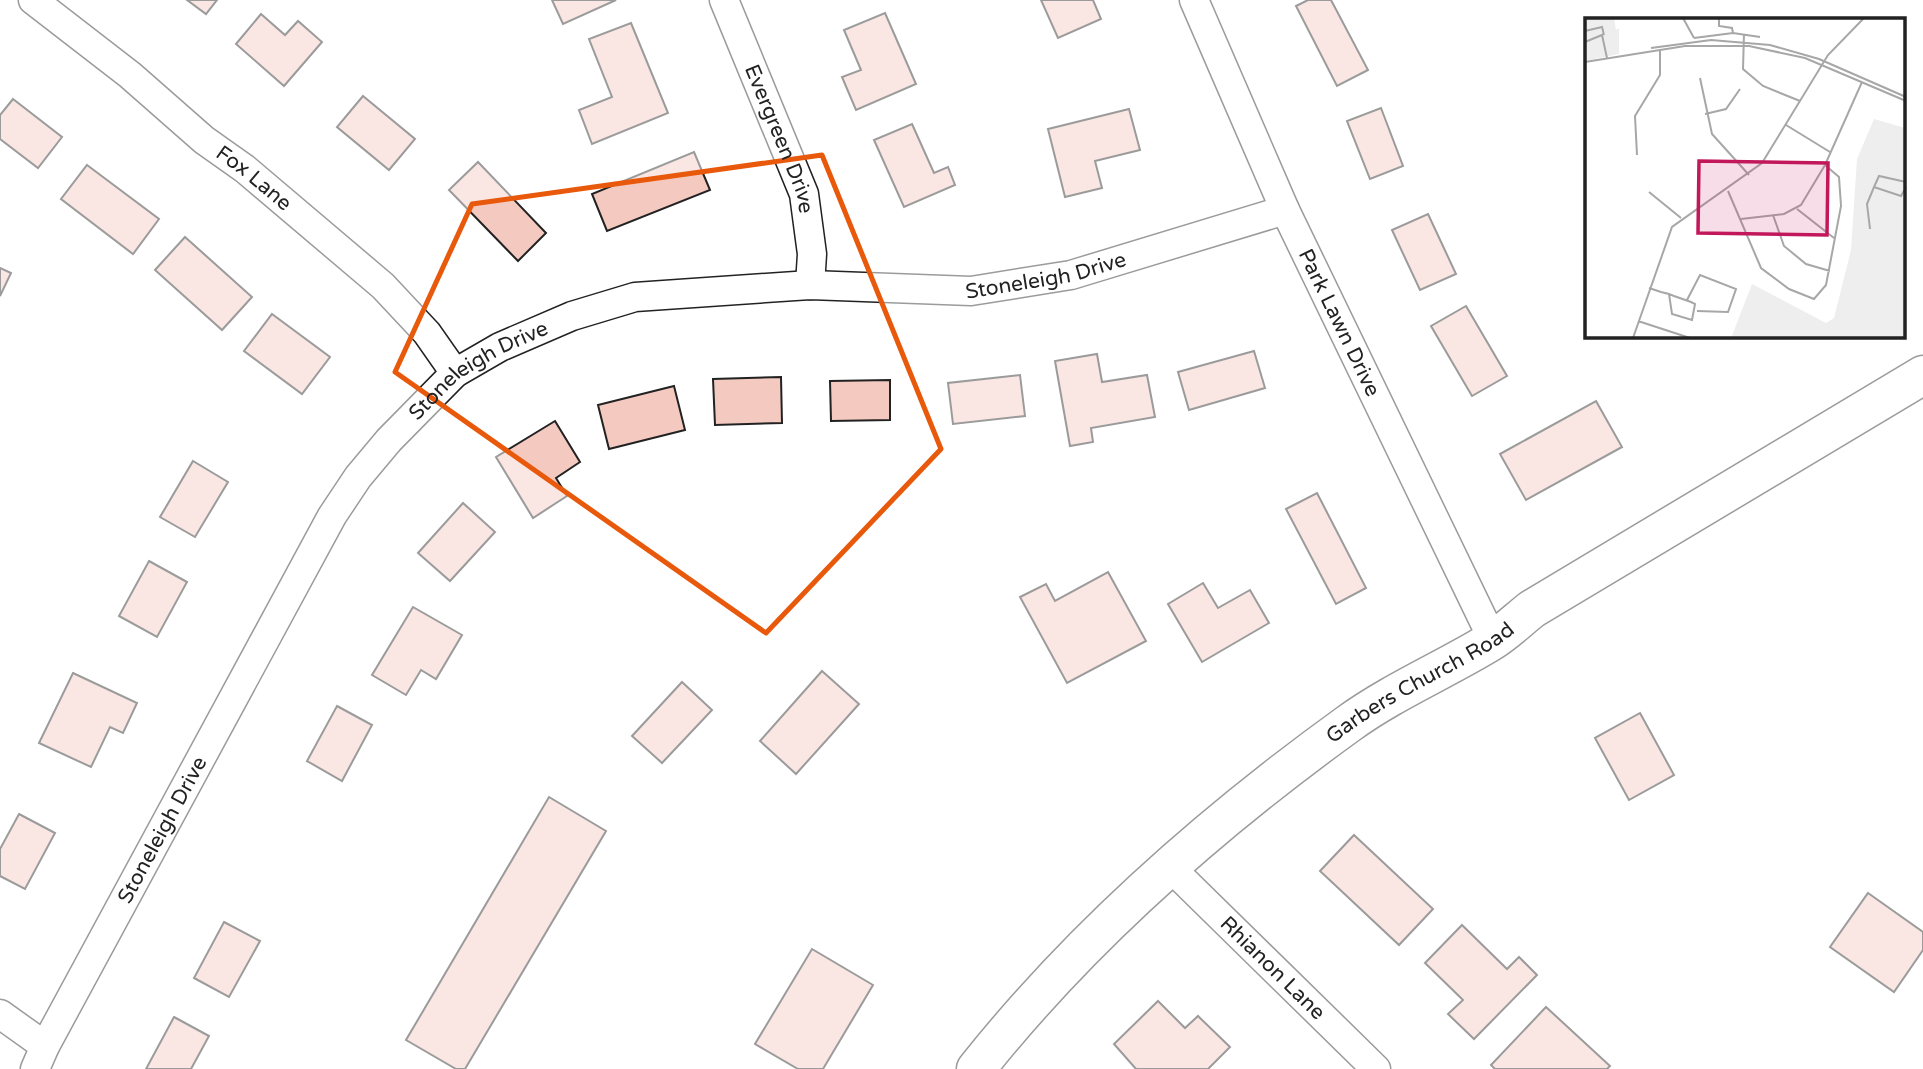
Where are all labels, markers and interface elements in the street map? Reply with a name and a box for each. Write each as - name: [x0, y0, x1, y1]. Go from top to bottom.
- inset map: [1585, 18, 1906, 338]
- street label: Evergreen Drive: [739, 61, 818, 215]
- street label: Fox Lane: [211, 141, 297, 216]
- street label: Park Lawn Drive: [1293, 245, 1385, 401]
- street label: Stoneleigh Drive: [964, 247, 1129, 305]
- street label: Stoneleigh Drive: [404, 316, 552, 425]
- street label: Garbers Church Road: [1321, 617, 1519, 749]
- street label: Stoneleigh Drive: [113, 752, 213, 908]
- street label: Rhianon Lane: [1215, 911, 1330, 1025]

